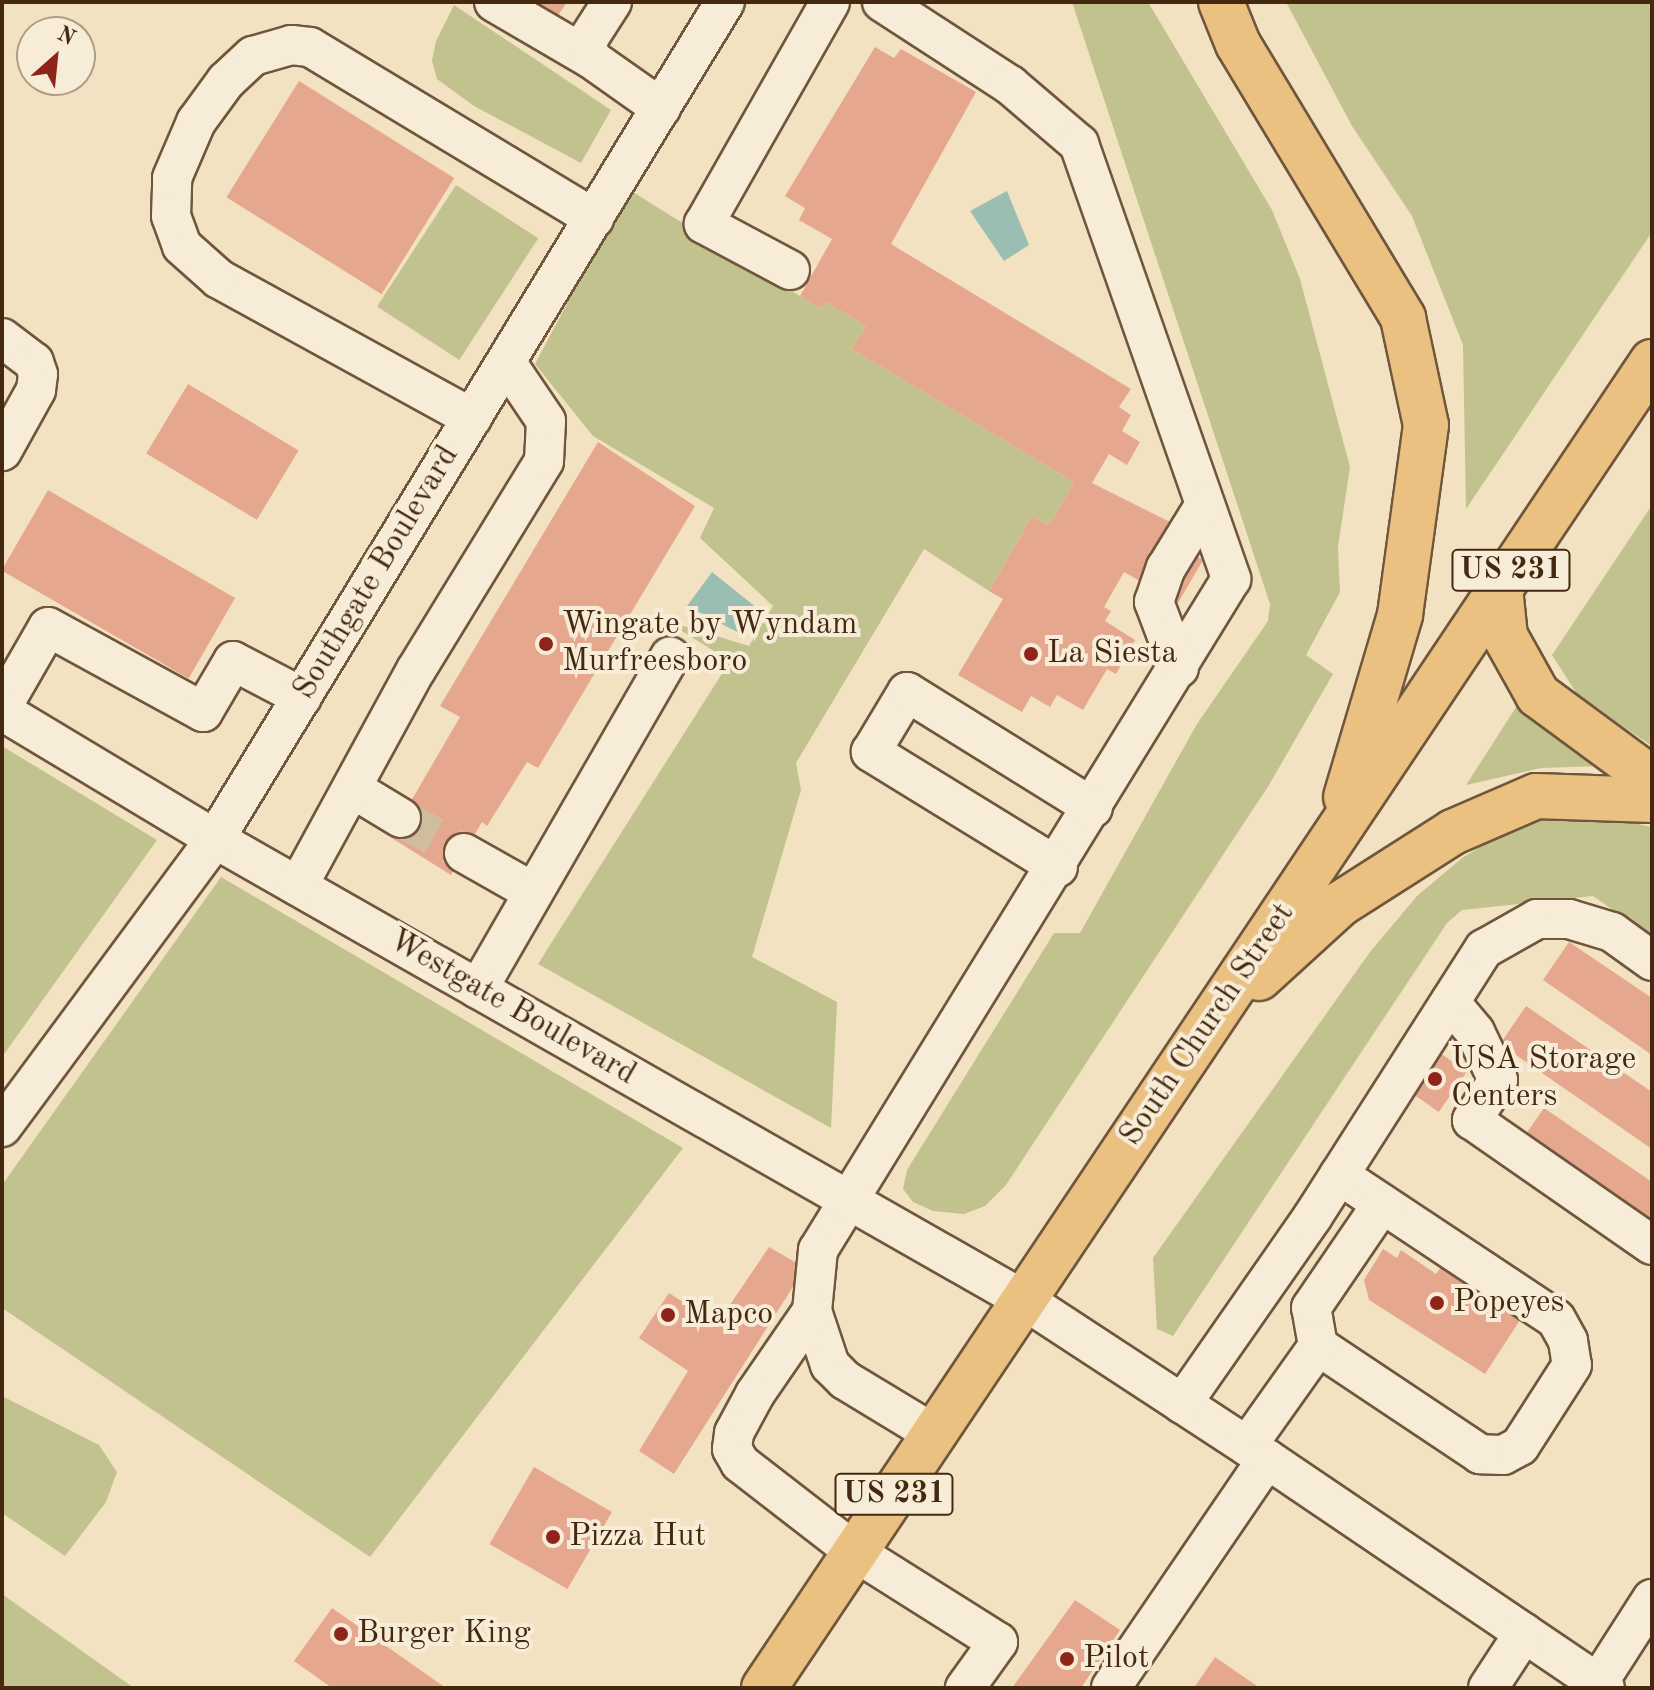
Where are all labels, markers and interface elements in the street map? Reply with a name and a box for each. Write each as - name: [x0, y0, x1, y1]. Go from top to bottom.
- north arrow: [16, 16, 96, 96]
- text: N: [54, 23, 78, 50]
- street label: Southgate Boulevard: [286, 439, 468, 707]
- road number: US 231: [1451, 544, 1571, 596]
- place label: Wingate by Wyndam Murfreesboro: [562, 607, 857, 682]
- marker: Wingate by Wyndam Murfreesboro: [537, 635, 555, 653]
- place label: La Siesta: [1047, 635, 1177, 673]
- marker: La Siesta: [1022, 645, 1040, 663]
- street label: South Church Street: [1113, 896, 1303, 1154]
- street label: Westgate Boulevard: [382, 922, 642, 1094]
- place label: USA Storage Centers: [1451, 1042, 1636, 1117]
- marker: USA Storage Centers: [1426, 1070, 1444, 1088]
- place label: Popeyes: [1453, 1284, 1564, 1322]
- marker: Popeyes: [1428, 1294, 1446, 1312]
- place label: Mapco: [684, 1296, 773, 1334]
- marker: Mapco: [659, 1306, 677, 1324]
- road number: US 231: [834, 1468, 954, 1520]
- place label: Pizza Hut: [569, 1518, 706, 1556]
- marker: Pizza Hut: [544, 1528, 562, 1546]
- place label: Burger King: [357, 1615, 531, 1653]
- marker: Burger King: [332, 1625, 350, 1643]
- place label: Pilot: [1083, 1640, 1149, 1678]
- marker: Pilot: [1058, 1650, 1076, 1668]

